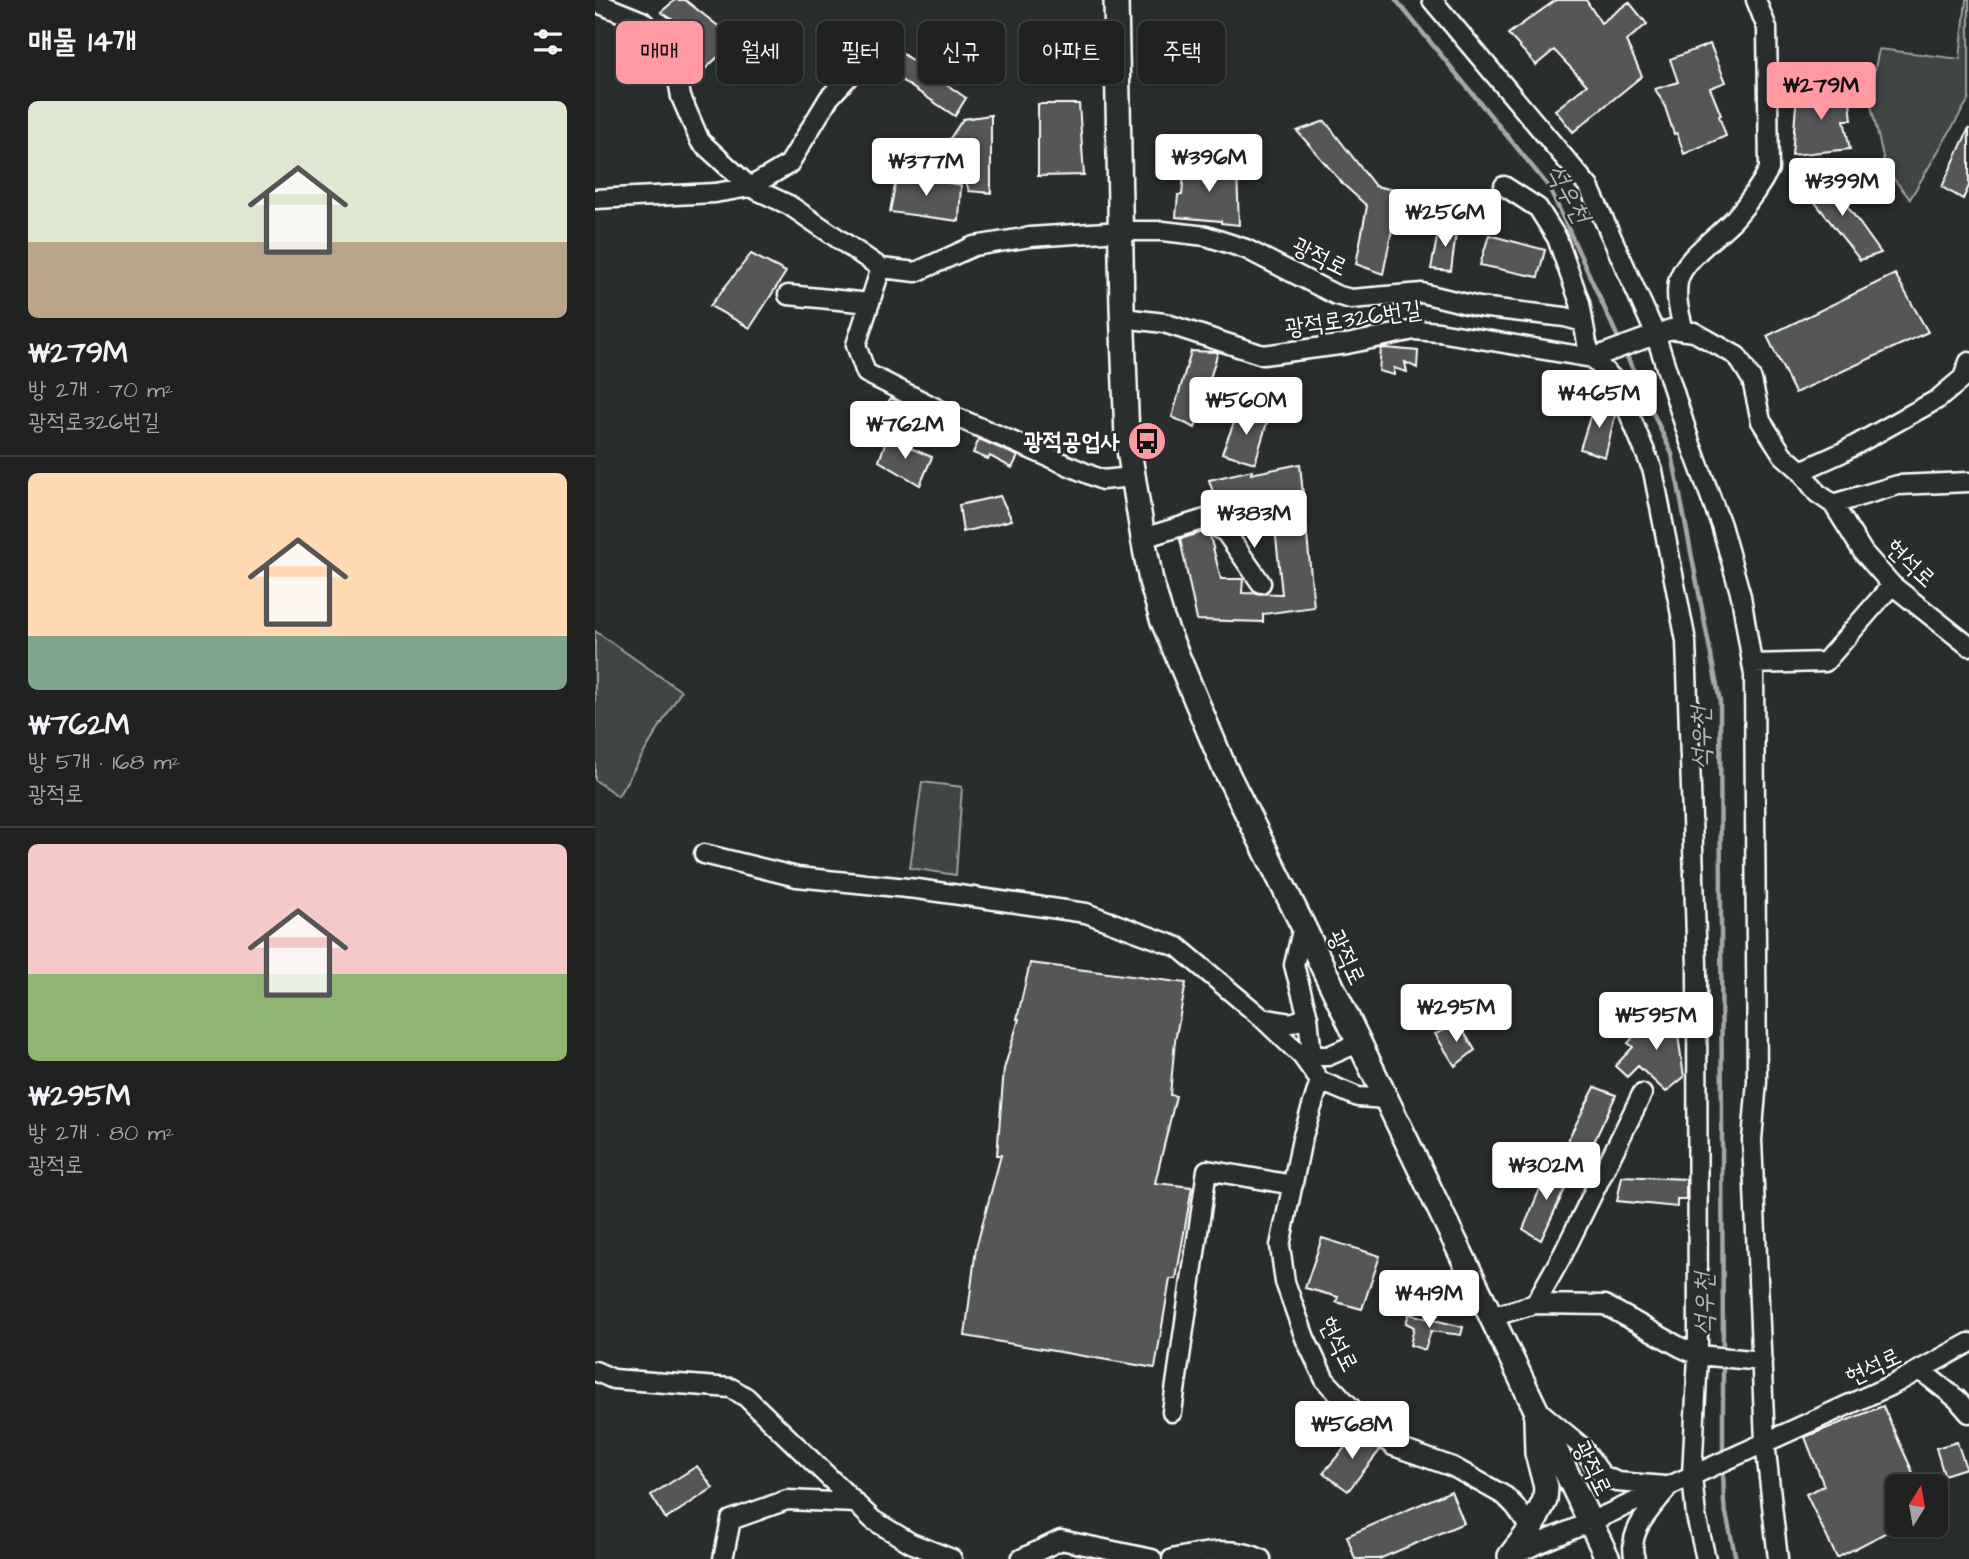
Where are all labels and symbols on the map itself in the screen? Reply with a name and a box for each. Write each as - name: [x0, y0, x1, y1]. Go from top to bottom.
- pin: ₩279M: [1772, 62, 1870, 122]
- pin: ₩396M: [1160, 134, 1258, 194]
- pin: ₩377M: [877, 138, 975, 198]
- water label: 석우천: [1537, 157, 1601, 232]
- pin: ₩399M: [1793, 158, 1891, 218]
- pin: ₩256M: [1396, 190, 1494, 249]
- street label: 광적로: [1286, 229, 1353, 285]
- street label: 광적로326번길: [1283, 293, 1424, 345]
- pin: ₩465M: [1550, 370, 1648, 430]
- pin: ₩560M: [1197, 378, 1295, 437]
- pin: ₩762M: [856, 402, 954, 461]
- bus stop icon: 광적공업사: [1126, 420, 1168, 462]
- place label: 광적공업사: [1023, 425, 1120, 459]
- pin: ₩383M: [1205, 490, 1303, 550]
- street label: 현석로: [1878, 532, 1943, 596]
- water label: 석우천: [1682, 703, 1720, 770]
- street label: 광적로: [1318, 924, 1374, 991]
- pin: ₩295M: [1407, 984, 1505, 1044]
- pin: ₩595M: [1607, 992, 1705, 1052]
- pin: ₩302M: [1497, 1142, 1595, 1202]
- pin: ₩419M: [1380, 1270, 1478, 1330]
- water label: 석우천: [1686, 1270, 1722, 1335]
- street label: 현석로: [1310, 1311, 1366, 1378]
- street label: 현석로: [1840, 1339, 1907, 1395]
- pin: ₩568M: [1303, 1402, 1401, 1461]
- street label: 광적로: [1564, 1435, 1620, 1502]
- north arrow: [1885, 1474, 1948, 1536]

